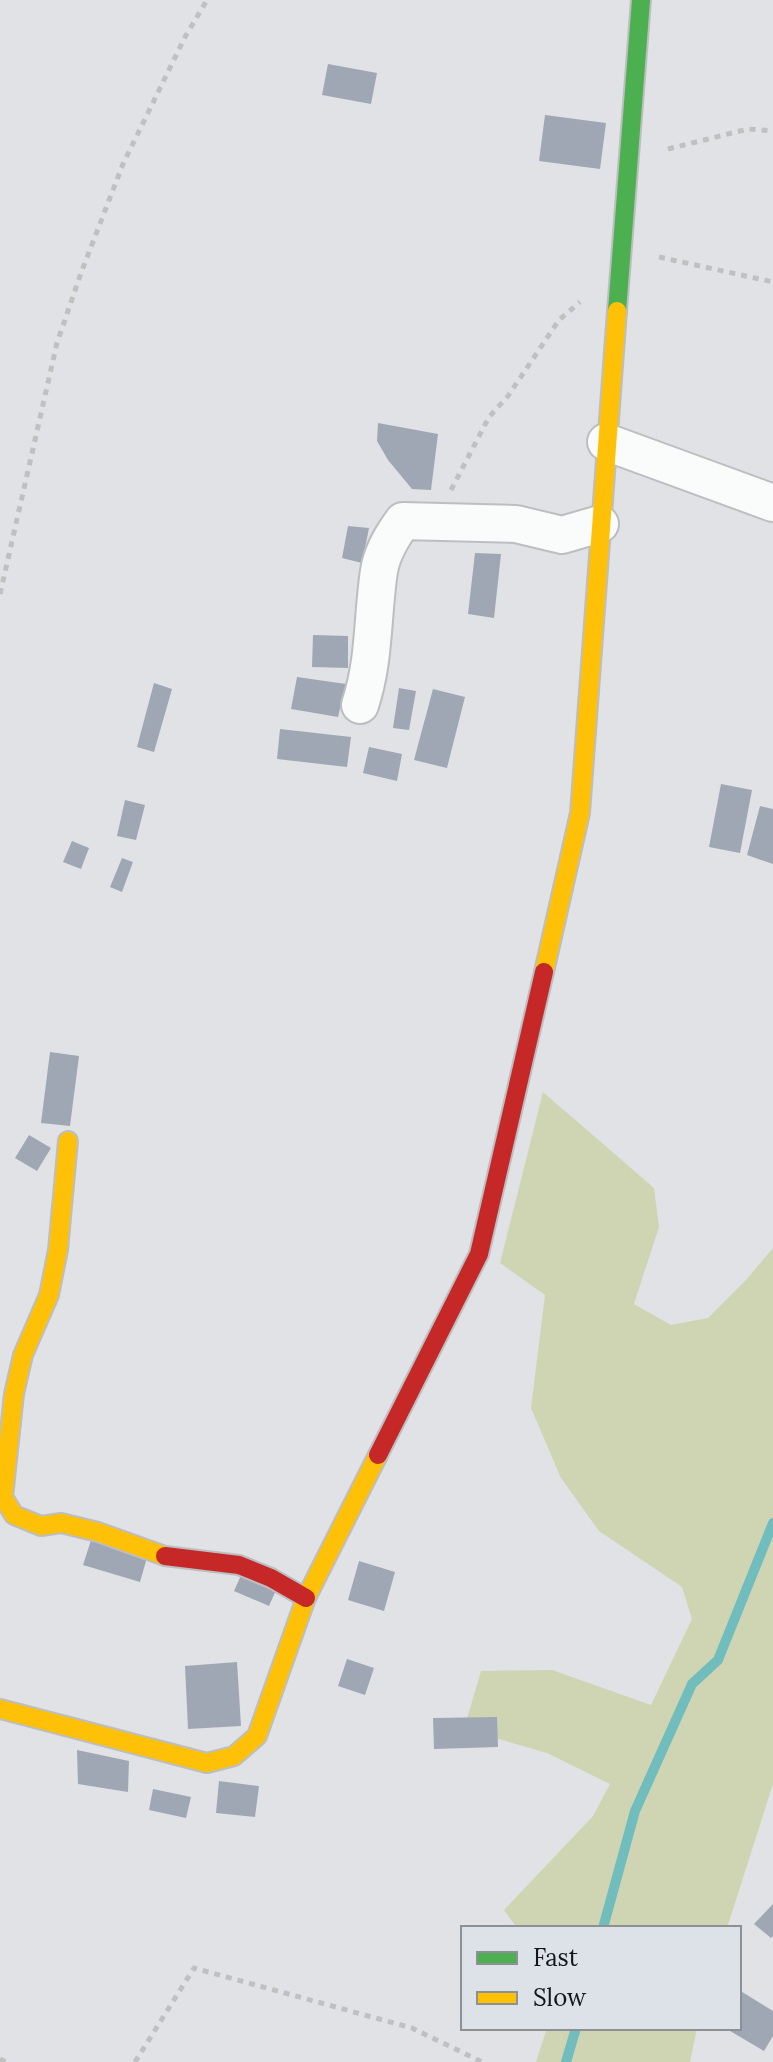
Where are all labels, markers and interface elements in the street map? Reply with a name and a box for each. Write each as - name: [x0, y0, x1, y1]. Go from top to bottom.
- legend: [461, 1926, 741, 2030]
- text: Fast: [533, 1942, 579, 1973]
- text: Slow: [533, 1982, 587, 2013]

